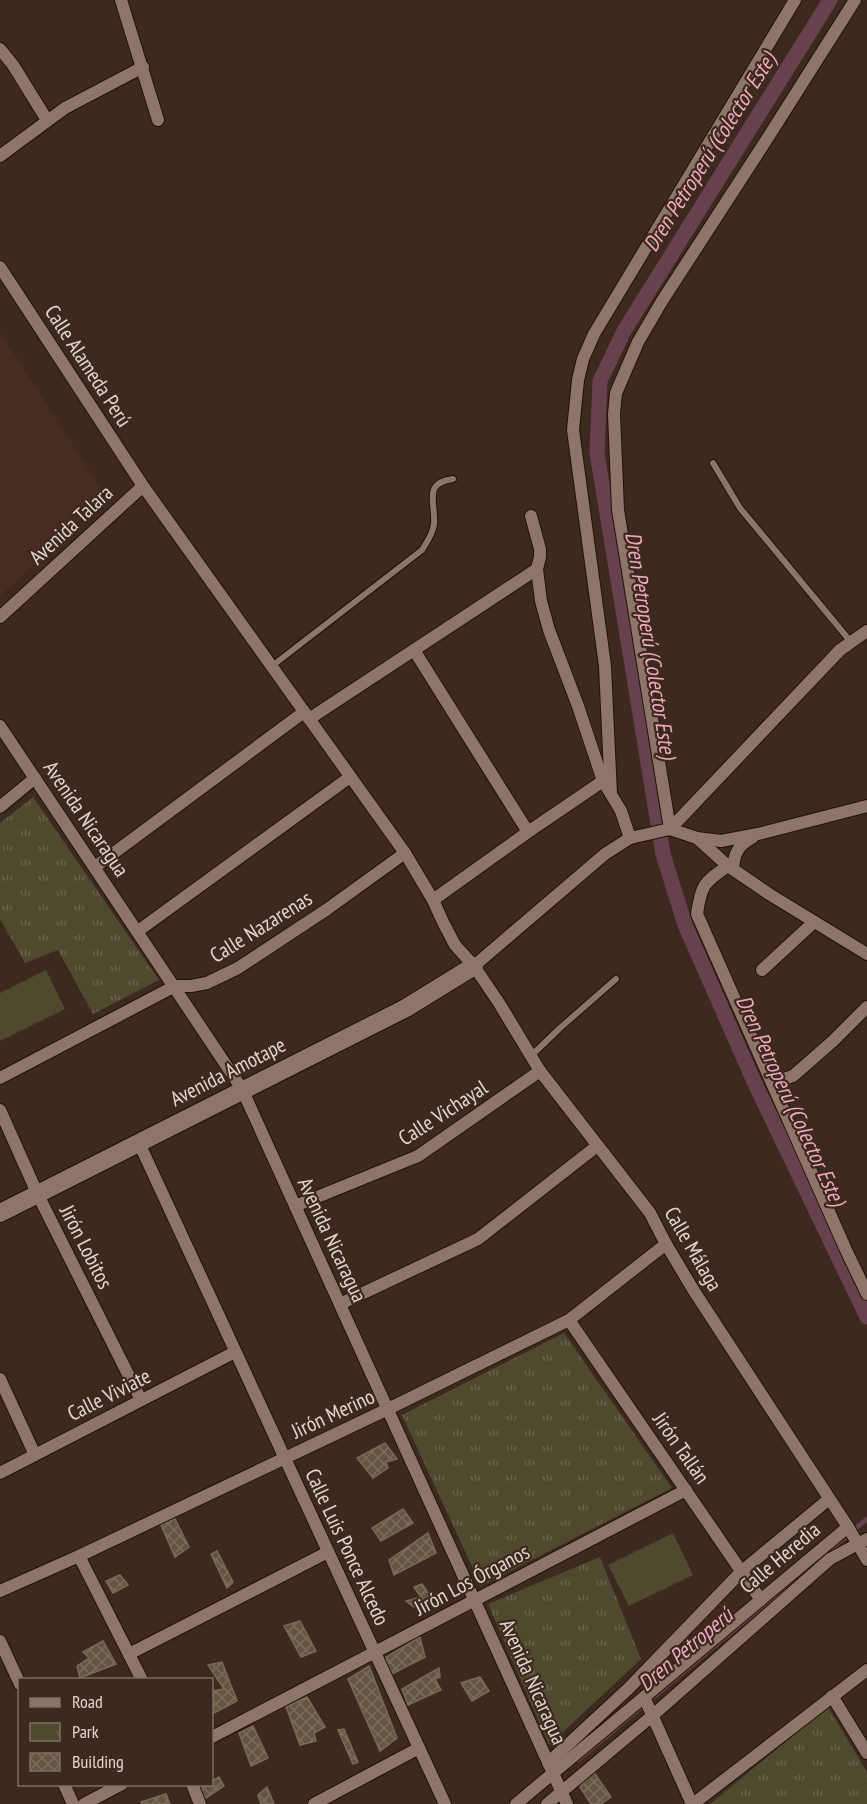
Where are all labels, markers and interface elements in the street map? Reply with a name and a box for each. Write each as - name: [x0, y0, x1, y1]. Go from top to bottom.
- water label: Dren Petroperú (Colector Este): [636, 45, 783, 256]
- street label: Calle Alameda Perú: [39, 300, 138, 432]
- street label: Avenida Talara: [23, 479, 118, 570]
- water label: Dren Petroperú (Colector Este): [619, 530, 683, 763]
- street label: Avenida Nicaragua: [38, 756, 135, 882]
- street label: Calle Nazarenas: [205, 885, 317, 969]
- water label: Dren Petroperú (Colector Este): [730, 990, 853, 1212]
- street label: Avenida Amotape: [166, 1031, 290, 1112]
- street label: Calle Vichayal: [393, 1074, 492, 1151]
- street label: Avenida Nicaragua: [292, 1173, 373, 1306]
- street label: Jirón Lobitos: [53, 1199, 119, 1293]
- street label: Calle Málaga: [658, 1202, 728, 1296]
- street label: Calle Viviate: [63, 1362, 155, 1427]
- street label: Jirón Merino: [286, 1383, 379, 1445]
- street label: Jirón Tallán: [647, 1406, 716, 1489]
- street label: Calle Luis Ponce Alcedo: [299, 1464, 396, 1629]
- street label: Calle Heredia: [734, 1516, 826, 1599]
- street label: Jirón Los Órganos: [409, 1538, 534, 1622]
- water label: Dren Petroperú: [632, 1600, 739, 1697]
- street label: Avenida Nicaragua: [494, 1615, 573, 1749]
- legend: [18, 1678, 213, 1786]
- text: Road: [72, 1690, 103, 1713]
- text: Park: [72, 1720, 99, 1743]
- text: Building: [72, 1750, 124, 1773]

